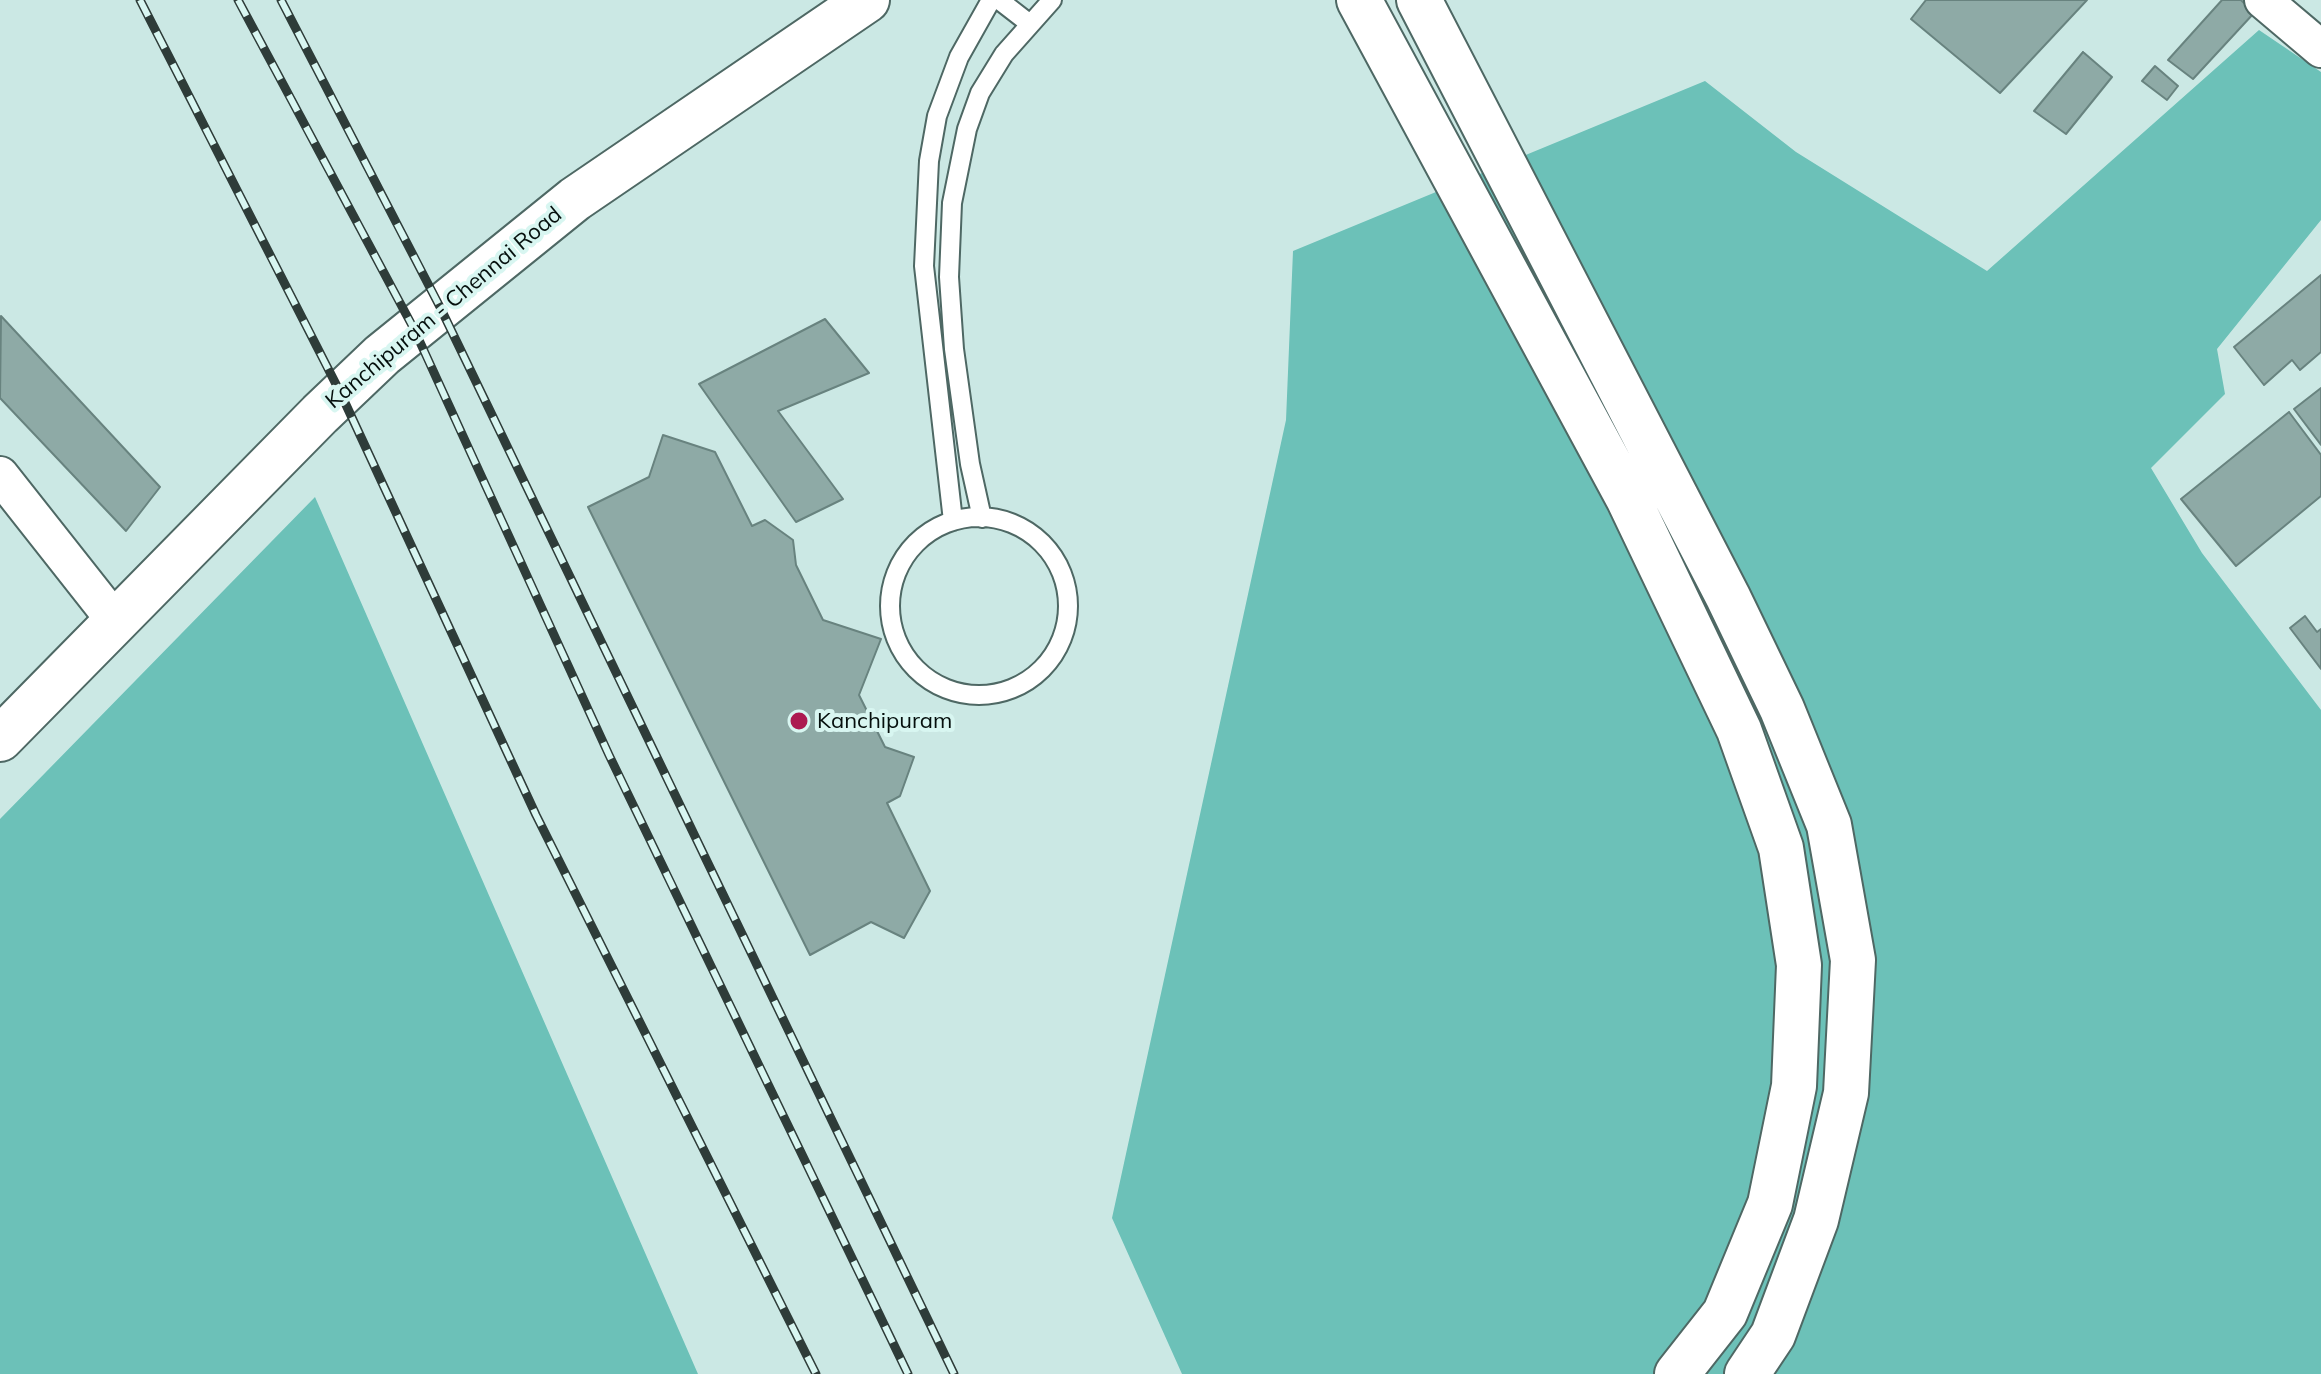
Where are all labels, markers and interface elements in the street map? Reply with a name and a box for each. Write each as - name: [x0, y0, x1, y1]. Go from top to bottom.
- street label: Kanchipuram - Chennai Road: [321, 201, 567, 415]
- place label: Kanchipuram: [817, 708, 952, 734]
- marker: Kanchipuram: [788, 710, 810, 732]

